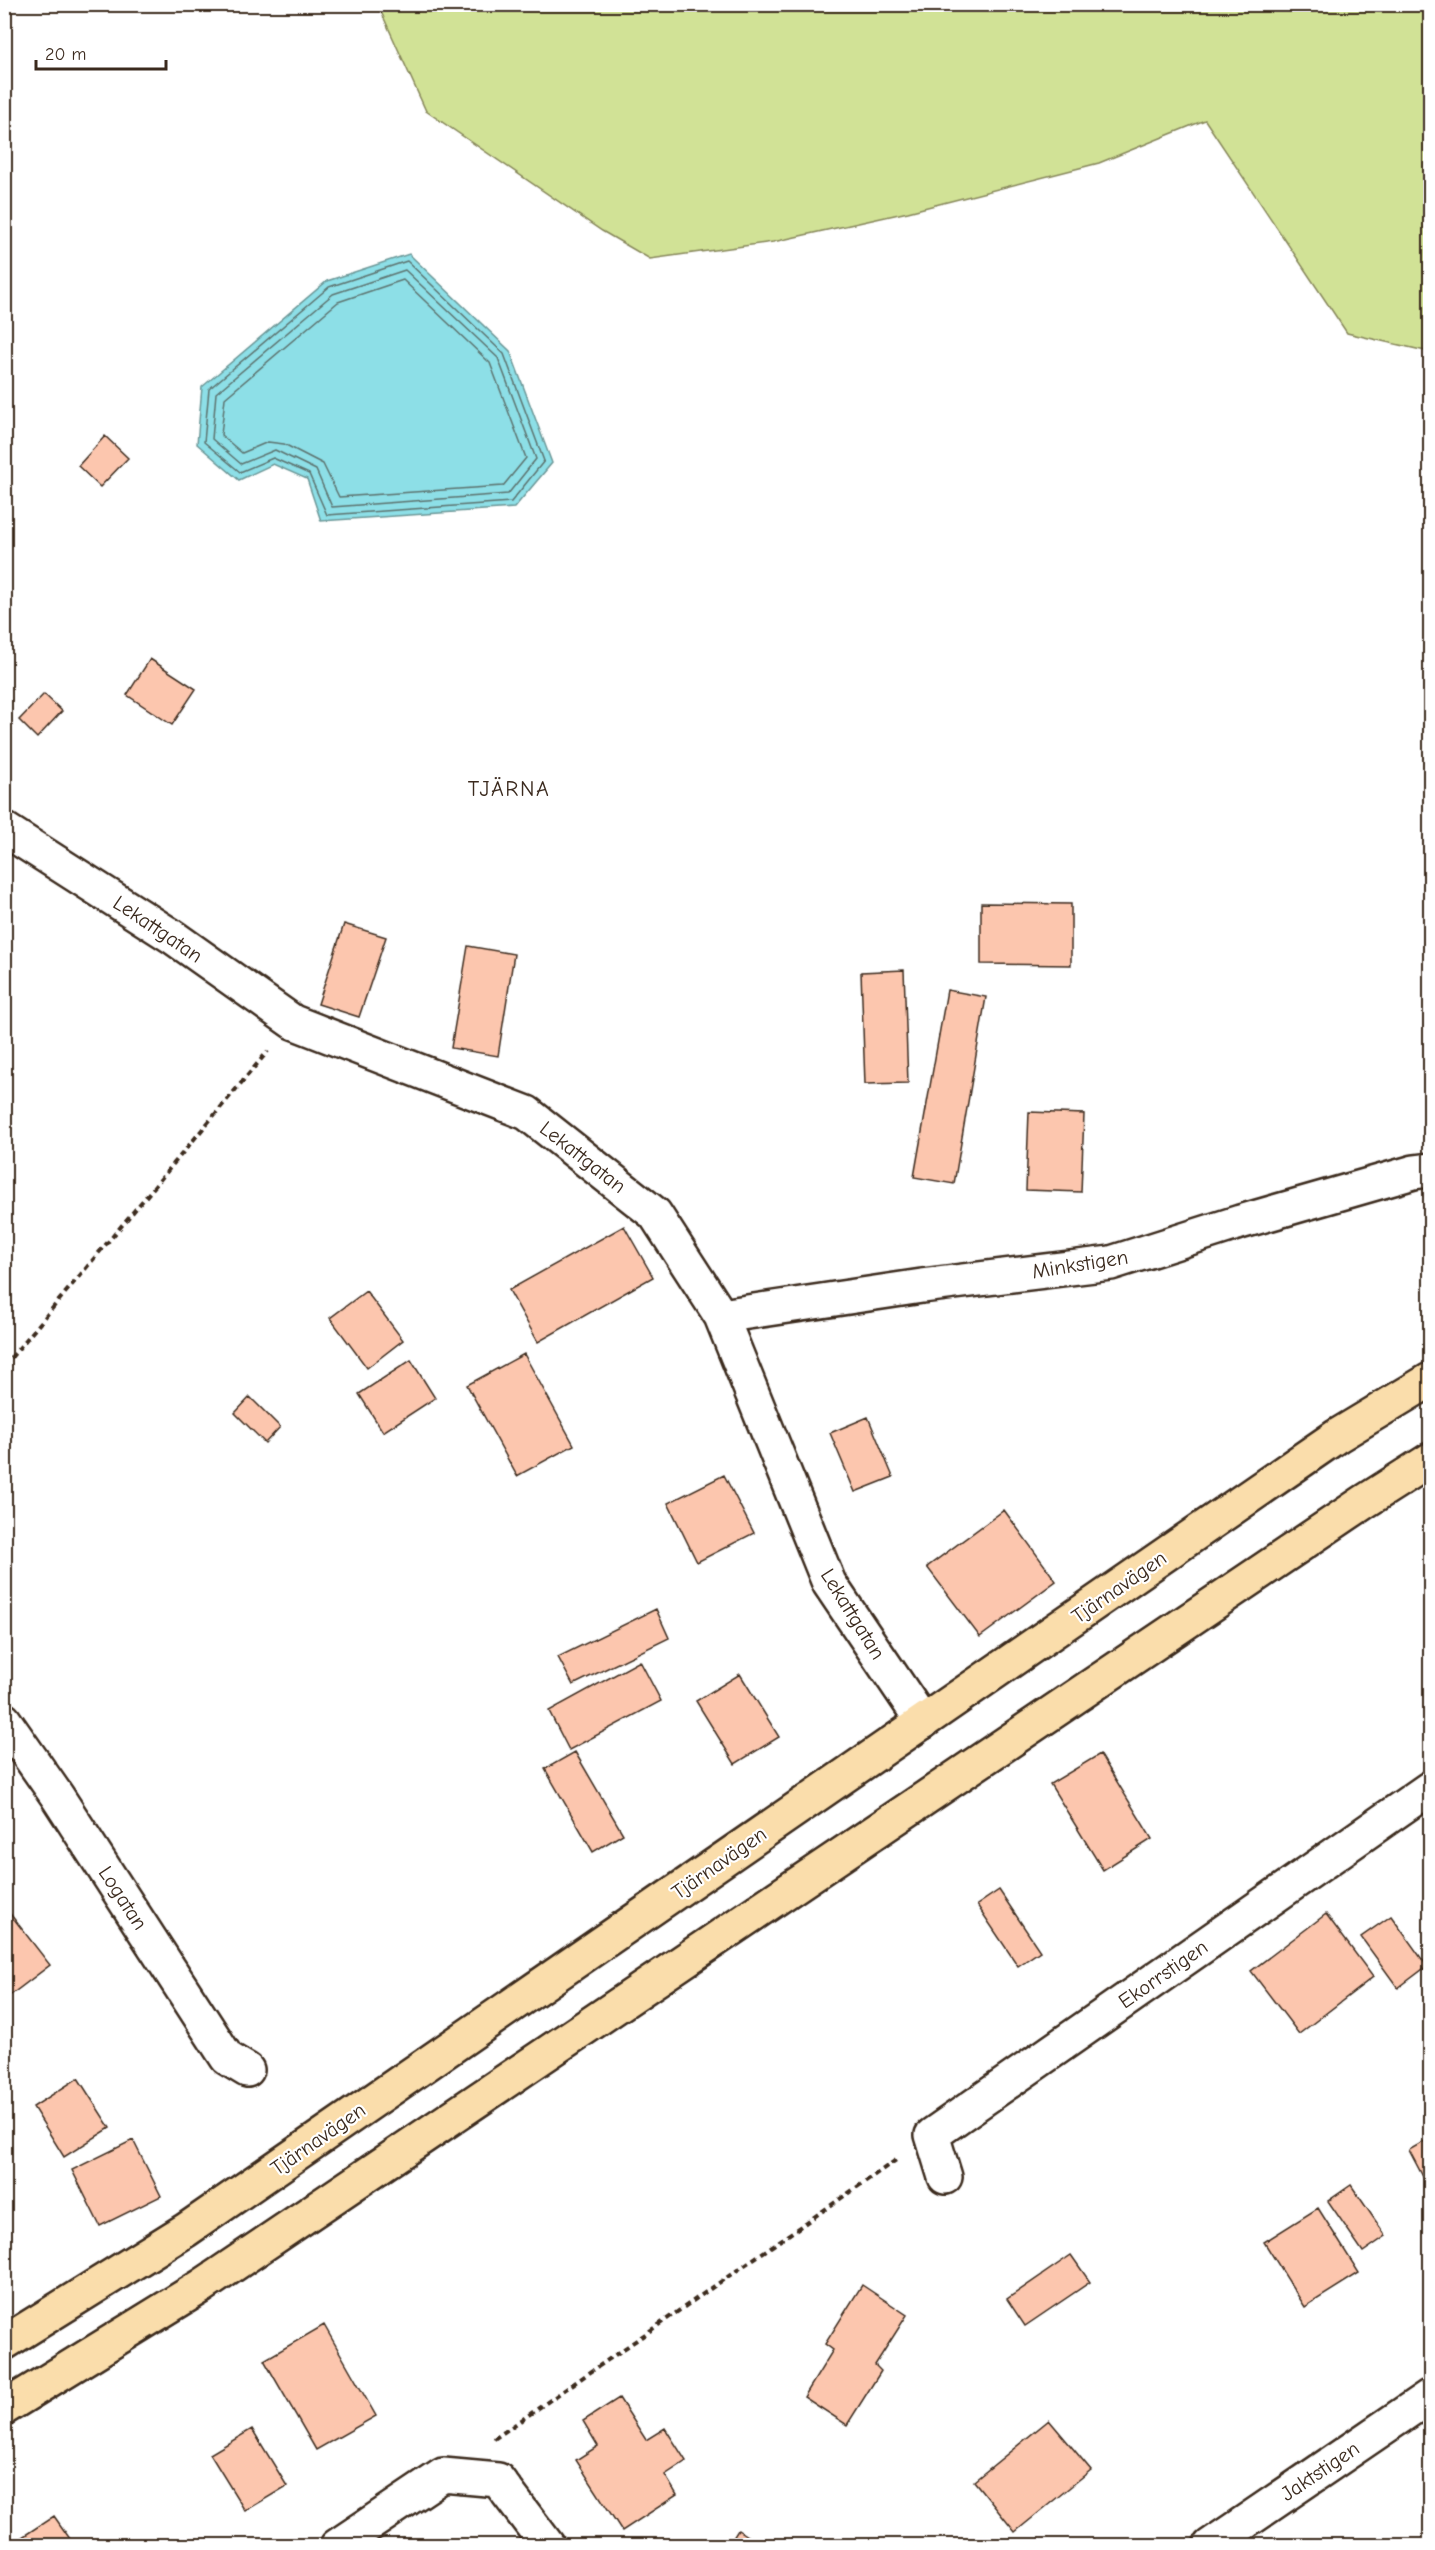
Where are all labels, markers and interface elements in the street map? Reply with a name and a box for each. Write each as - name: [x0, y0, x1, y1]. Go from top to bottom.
- scale bar: [36, 33, 166, 71]
- text: 20 m: [45, 44, 86, 65]
- district label: TJÄRNA: [468, 776, 550, 802]
- street label: Lekattgatan: [109, 890, 207, 968]
- street label: Lekattgatan: [535, 1116, 631, 1198]
- street label: Minkstigen: [1030, 1245, 1130, 1283]
- street label: Tjärnavägen: [1067, 1546, 1171, 1628]
- street label: Lekattgatan: [816, 1564, 890, 1664]
- street label: Tjärnavägen: [667, 1822, 771, 1904]
- street label: Logatan: [94, 1862, 152, 1934]
- street label: Ekorrstigen: [1114, 1935, 1212, 2013]
- street label: Tjärnavägen: [266, 2098, 370, 2180]
- street label: Jaktstigen: [1276, 2436, 1364, 2506]

